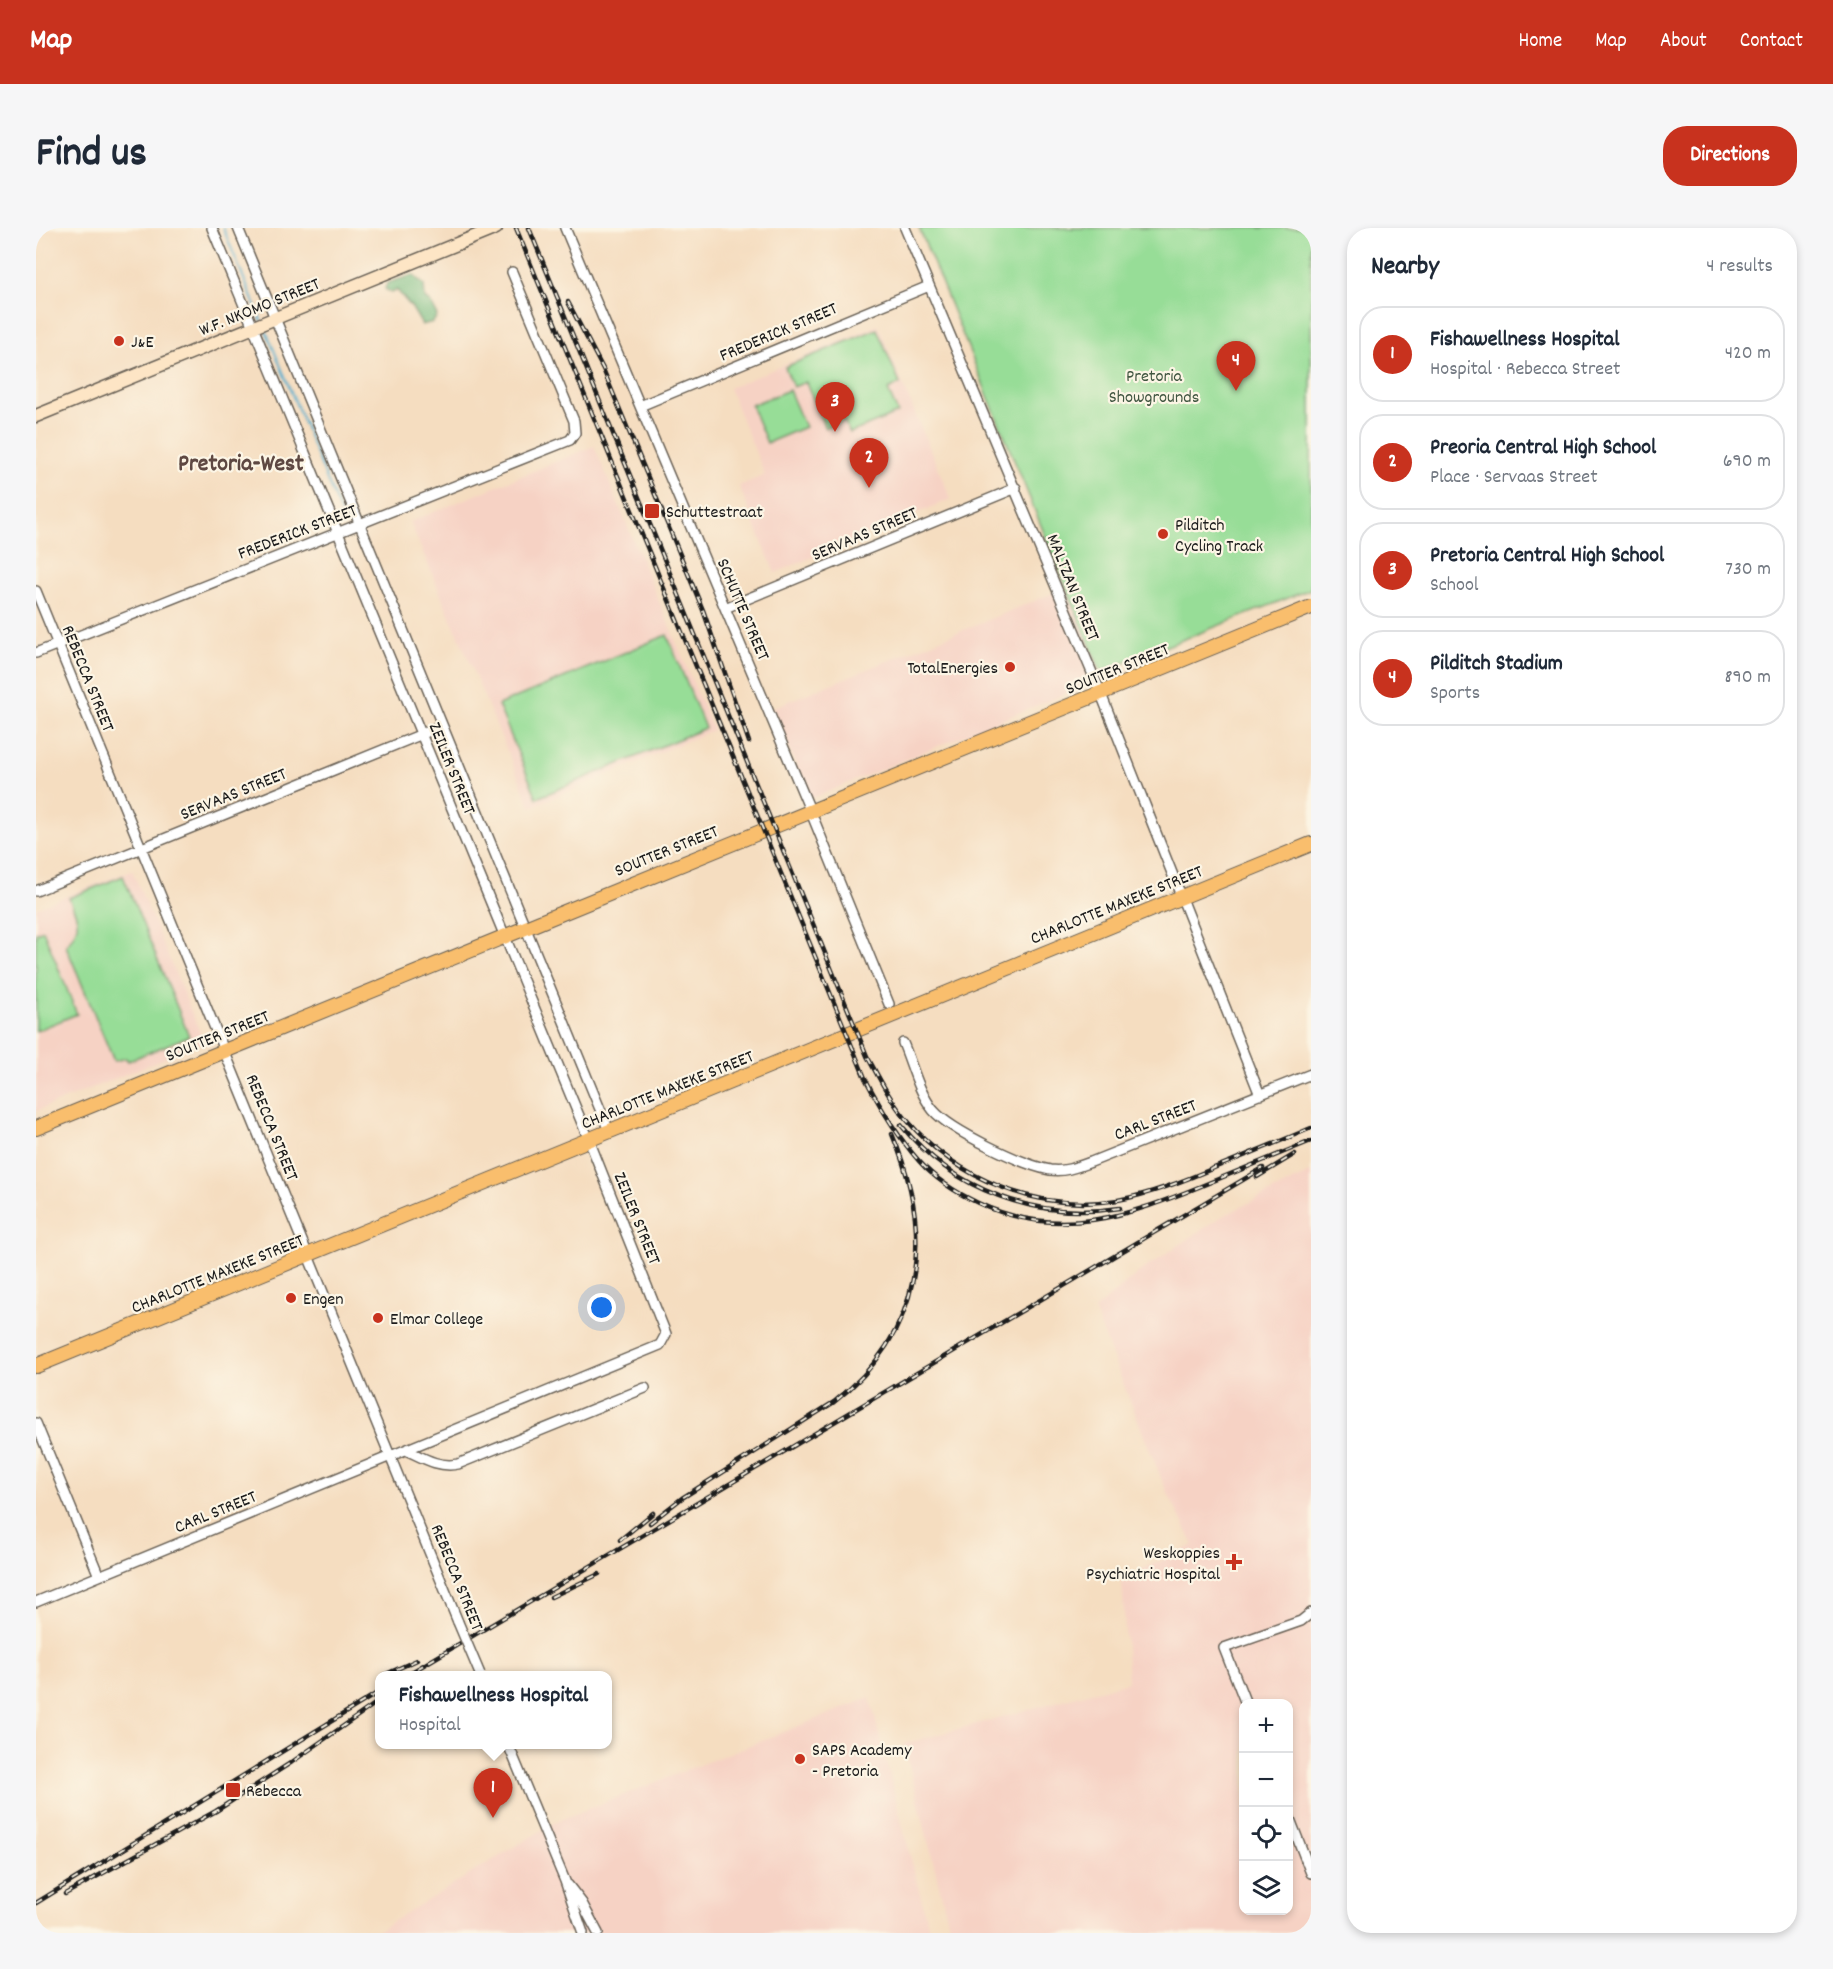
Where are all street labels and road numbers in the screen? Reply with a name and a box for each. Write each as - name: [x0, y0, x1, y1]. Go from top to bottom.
- street label: W.F. NKOMO STREET: [196, 273, 324, 344]
- street label: FREDERICK STREET: [716, 297, 842, 369]
- street label: FREDERICK STREET: [235, 499, 361, 568]
- street label: SERVAAS STREET: [808, 502, 922, 569]
- street label: MALTZAN STREET: [1039, 531, 1104, 645]
- street label: SCHUTTE STREET: [709, 555, 774, 665]
- street label: REBECCA STREET: [54, 622, 119, 736]
- street label: SOUTTER STREET: [1062, 638, 1174, 702]
- street label: ZEILER STREET: [421, 719, 481, 819]
- street label: SERVAAS STREET: [177, 763, 291, 828]
- street label: SOUTTER STREET: [611, 820, 723, 884]
- street label: CHARLOTTE MAXEKE STREET: [1027, 860, 1207, 952]
- street label: SOUTTER STREET: [162, 1005, 274, 1069]
- street label: CHARLOTTE MAXEKE STREET: [578, 1045, 758, 1137]
- street label: REBECCA STREET: [238, 1071, 303, 1185]
- street label: CARL STREET: [1111, 1094, 1201, 1148]
- street label: ZEILER STREET: [606, 1169, 666, 1269]
- street label: CHARLOTTE MAXEKE STREET: [128, 1229, 308, 1321]
- street label: CARL STREET: [171, 1486, 261, 1541]
- street label: REBECCA STREET: [423, 1521, 488, 1635]

